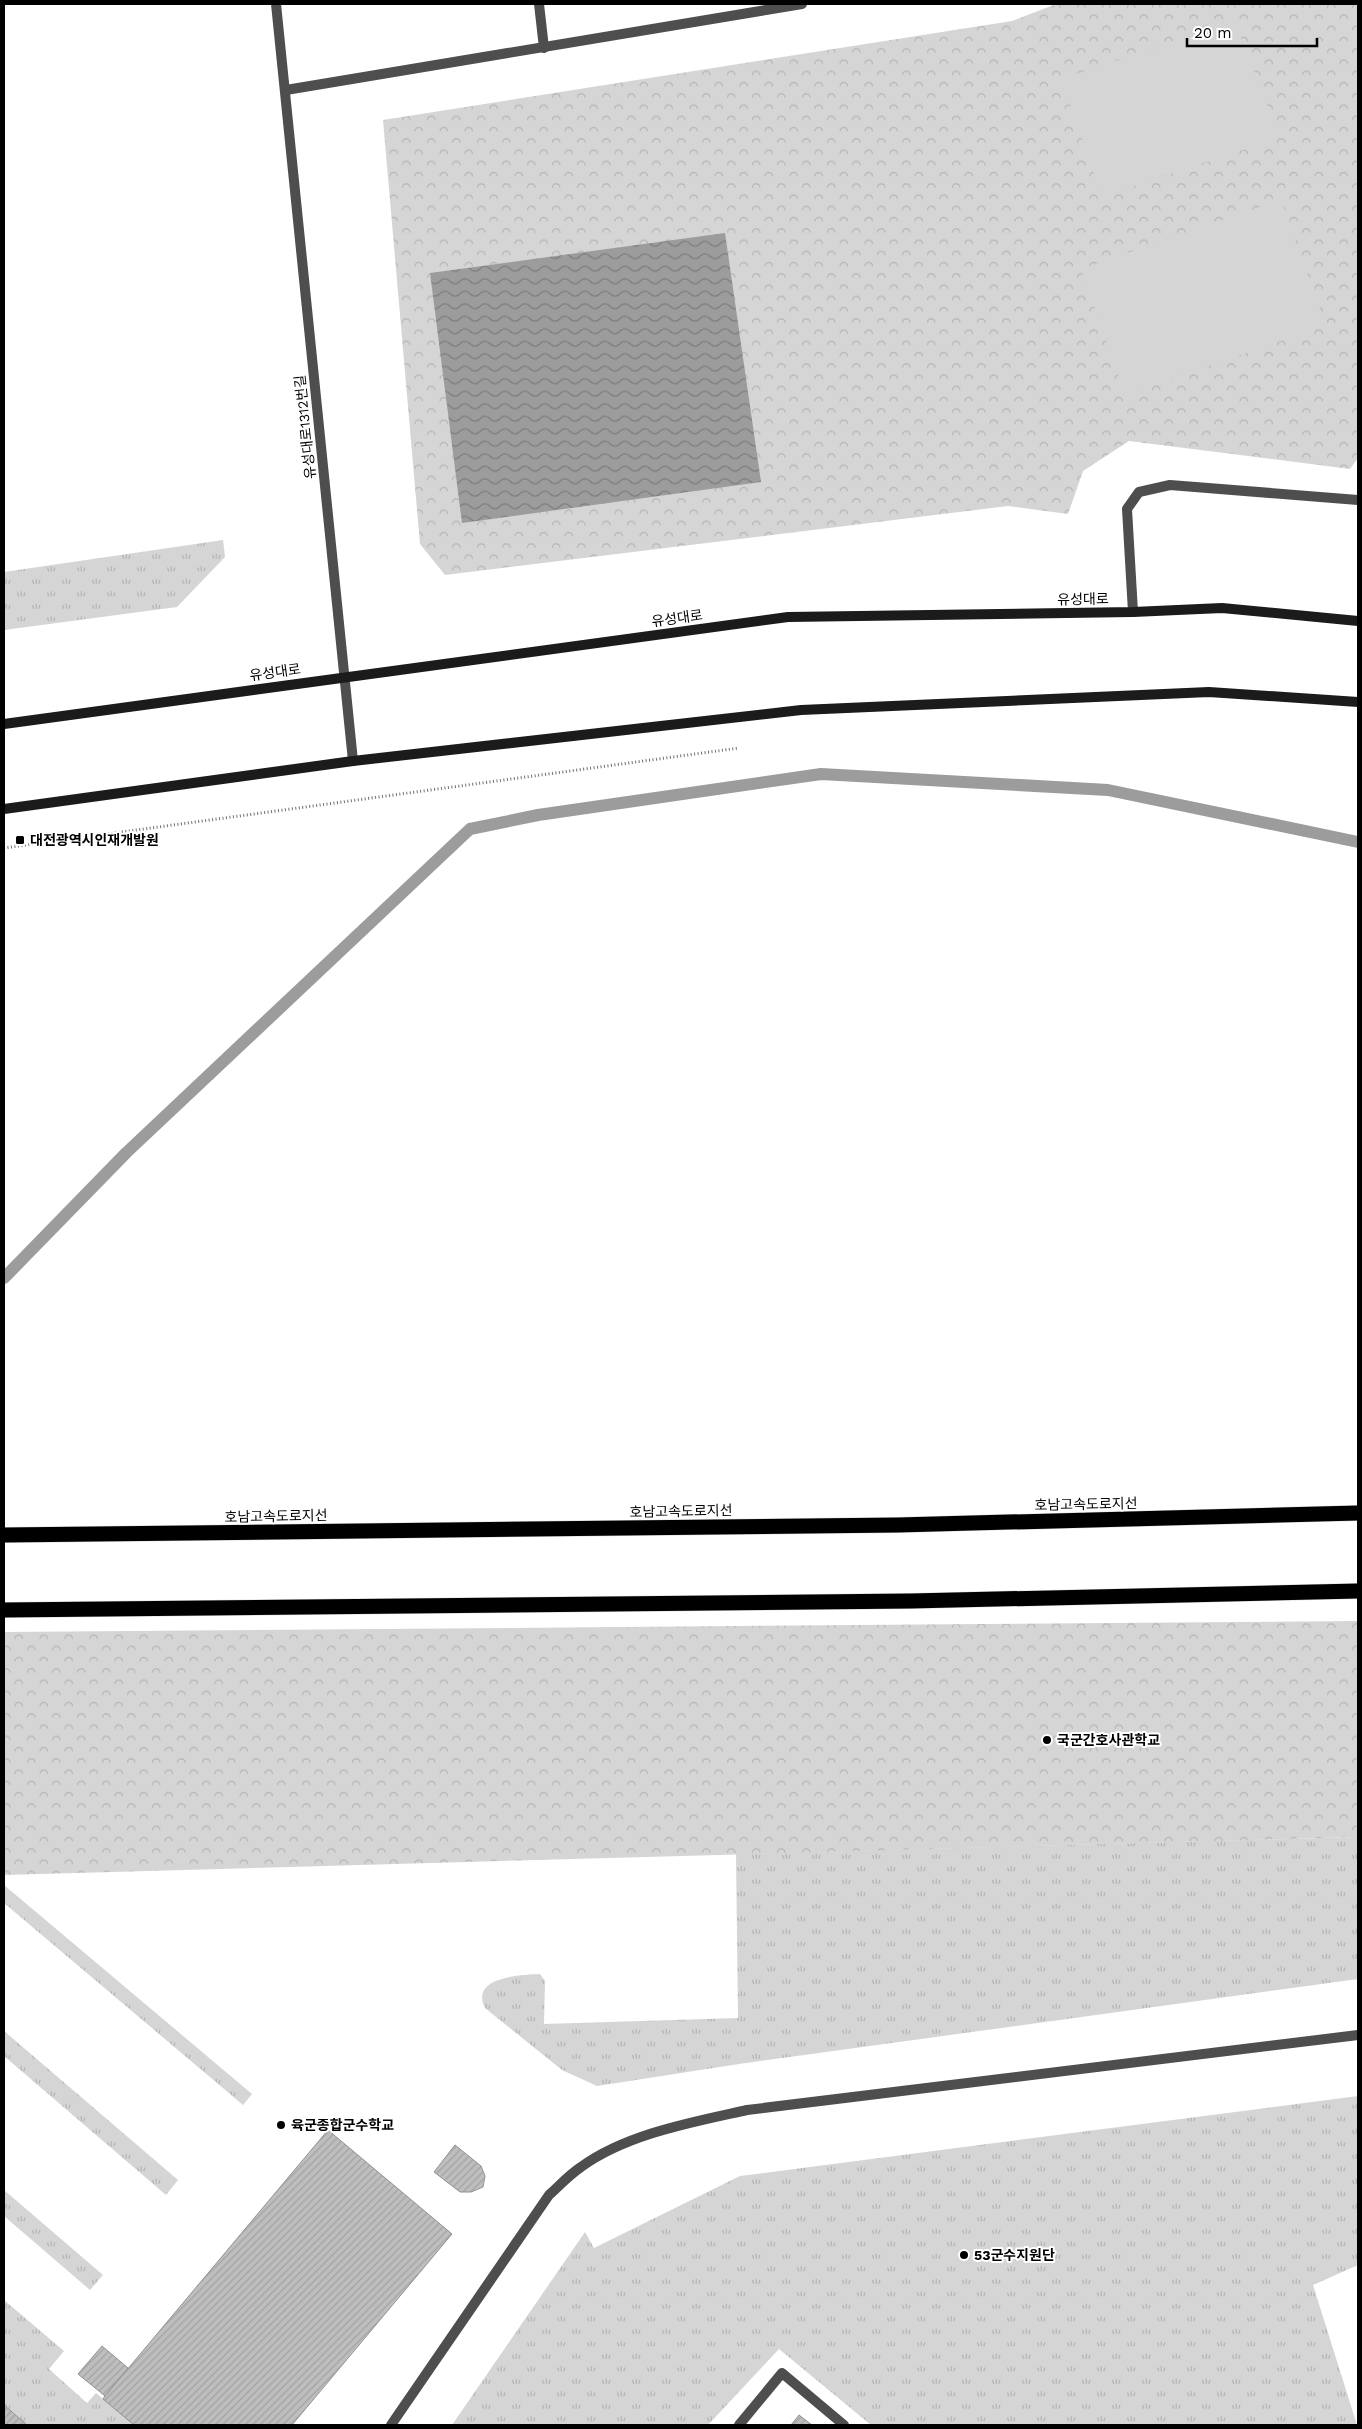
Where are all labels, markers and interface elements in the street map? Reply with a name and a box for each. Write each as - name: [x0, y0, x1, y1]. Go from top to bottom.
- scale bar: [1187, 15, 1317, 47]
- text: 20 m: [1194, 24, 1232, 42]
- street label: 유성대로1312번길: [292, 374, 318, 480]
- street label: 유성대로: [1057, 591, 1109, 607]
- street label: 유성대로: [650, 606, 704, 630]
- street label: 유성대로: [248, 660, 302, 684]
- place label: 대전광역시인재개발원: [30, 832, 159, 848]
- marker: 대전광역시인재개발원: [14, 834, 26, 846]
- street label: 호남고속도로지선: [1034, 1495, 1138, 1513]
- street label: 호남고속도로지선: [629, 1502, 733, 1520]
- street label: 호남고속도로지선: [224, 1507, 328, 1525]
- place label: 국군간호사관학교: [1057, 1732, 1160, 1748]
- marker: 국군간호사관학교: [1041, 1734, 1053, 1746]
- place label: 육군종합군수학교: [291, 2117, 394, 2133]
- marker: 육군종합군수학교: [275, 2119, 287, 2131]
- place label: 53군수지원단: [974, 2247, 1055, 2263]
- marker: 53군수지원단: [958, 2249, 970, 2261]

